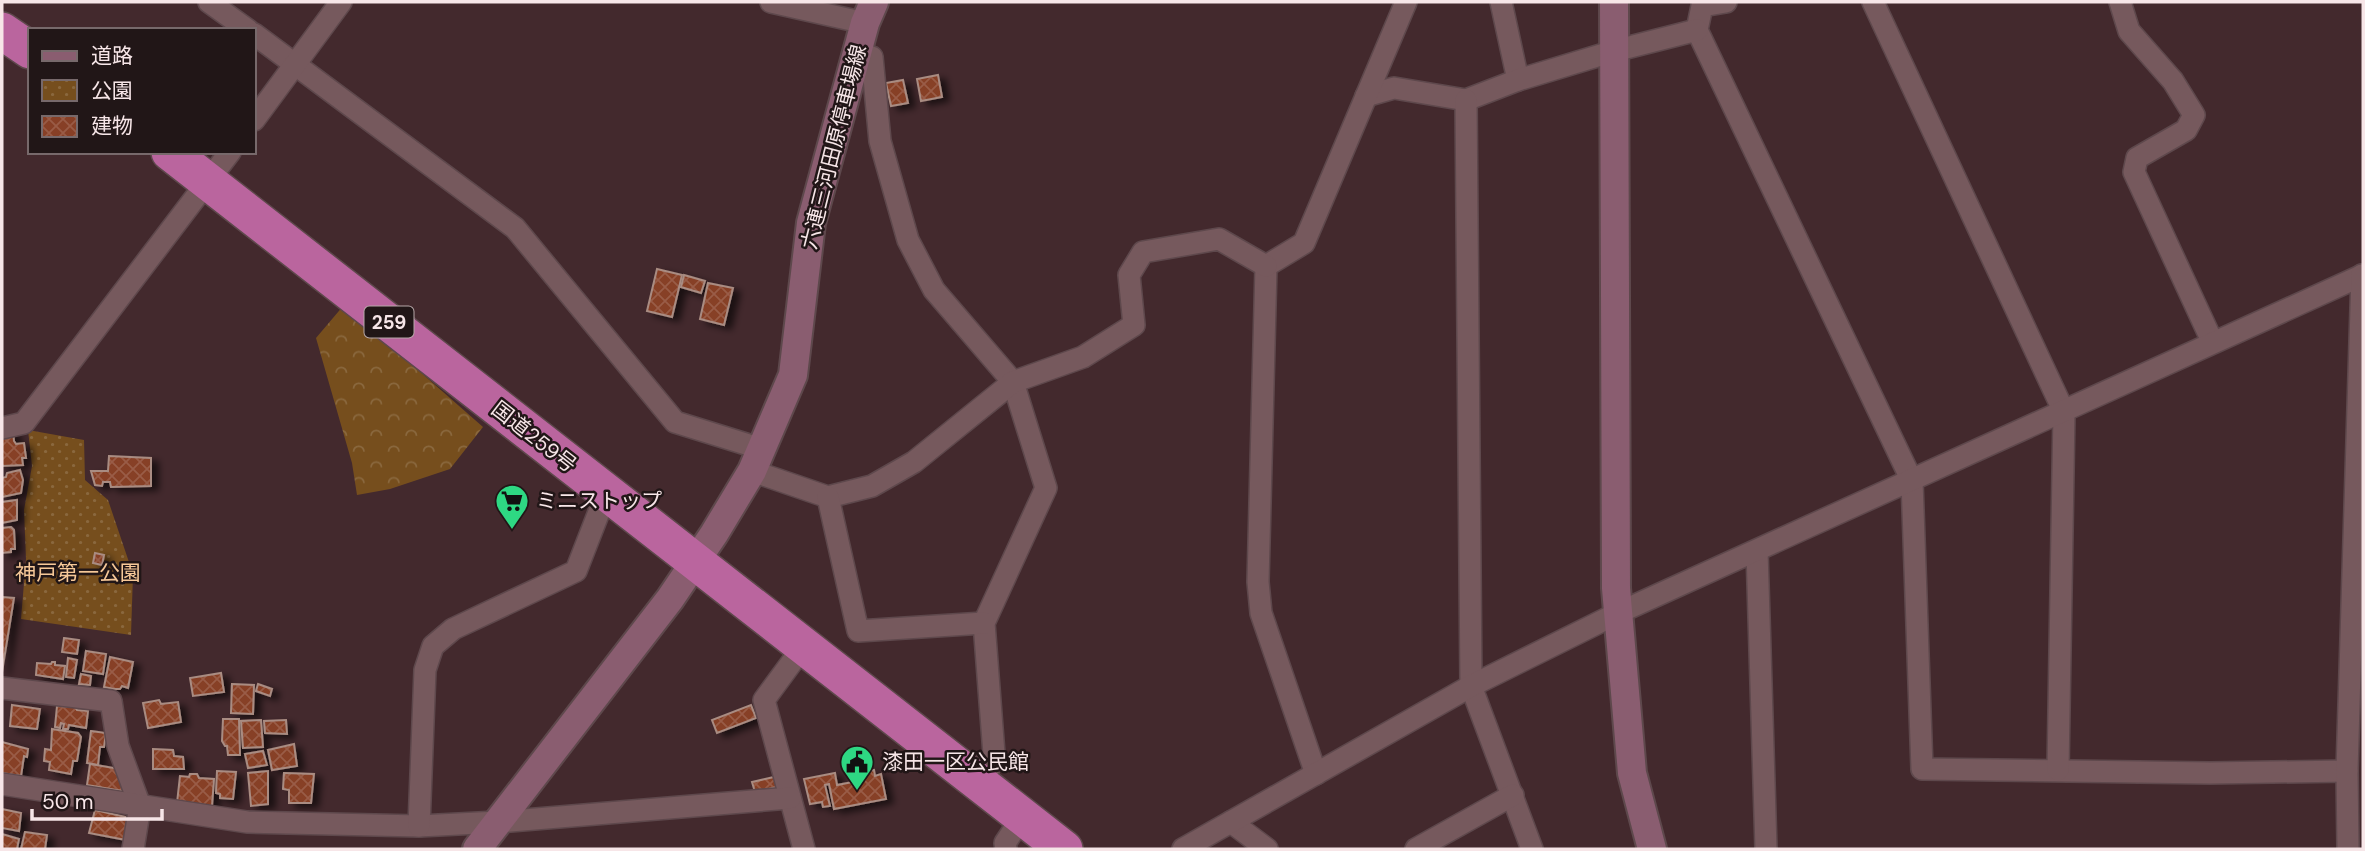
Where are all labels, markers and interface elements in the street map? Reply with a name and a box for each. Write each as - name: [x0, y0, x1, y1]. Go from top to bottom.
- legend: [28, 28, 256, 154]
- text: 道路: [91, 42, 133, 70]
- street label: 六連三河田原停車場線: [795, 42, 873, 252]
- text: 公園: [91, 77, 133, 105]
- text: 建物: [91, 112, 133, 140]
- road number: 259: [364, 306, 414, 338]
- street label: 国道259号: [486, 395, 582, 479]
- supermarket icon: ミニストップ: [493, 482, 531, 531]
- place label: ミニストップ: [536, 487, 662, 515]
- park label: 神戸第一公園: [15, 559, 141, 587]
- public building icon: 漆田一区公民館: [838, 743, 876, 792]
- place label: 漆田一区公民館: [882, 748, 1029, 776]
- scale bar: [32, 778, 161, 822]
- text: 50 m: [42, 788, 93, 816]

